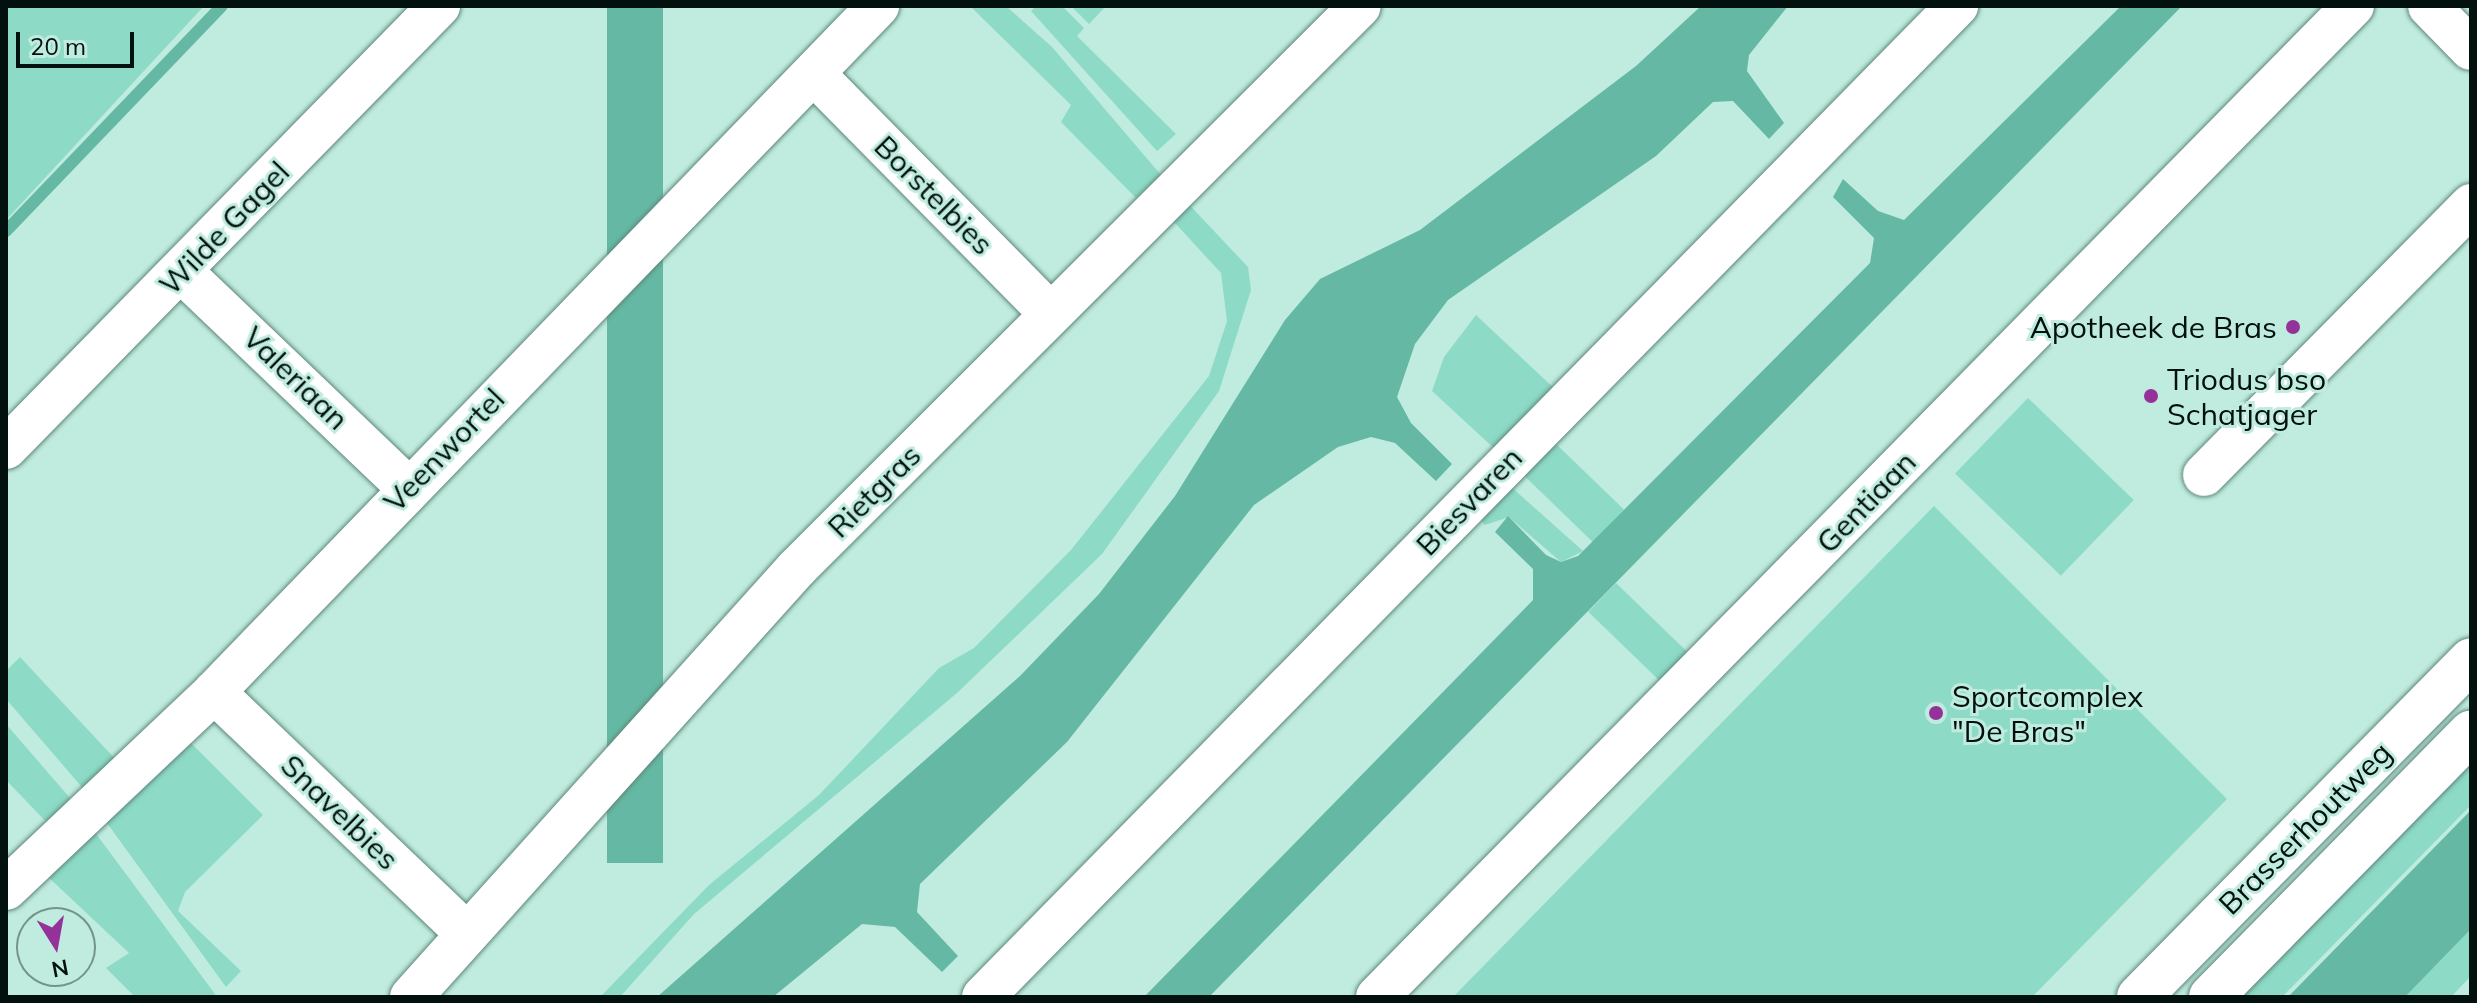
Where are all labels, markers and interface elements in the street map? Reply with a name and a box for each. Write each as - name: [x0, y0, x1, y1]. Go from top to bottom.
- scale bar: [20, 16, 138, 66]
- text: 20 m: [30, 31, 86, 61]
- street label: Borstelbies: [867, 128, 1001, 262]
- street label: Wilde Gagel: [152, 154, 296, 302]
- place label: Apotheek de Bras: [2030, 309, 2277, 345]
- marker: Apotheek de Bras: [2284, 318, 2302, 336]
- street label: Valeriaan: [236, 319, 356, 437]
- place label: Triodus bso Schatjager: [2167, 361, 2326, 432]
- street label: Veenwortel: [376, 381, 512, 519]
- marker: Triodus bso Schatjager: [2142, 387, 2160, 405]
- street label: Rietgras: [820, 437, 928, 545]
- street label: Biesvaren: [1409, 439, 1529, 563]
- street label: Gentiaan: [1809, 444, 1923, 560]
- place label: Sportcomplex "De Bras": [1952, 678, 2143, 748]
- marker: Sportcomplex "De Bras": [1927, 704, 1945, 722]
- street label: Brasserhoutweg: [2211, 734, 2399, 922]
- street label: Snavelbies: [274, 747, 406, 877]
- north arrow: [16, 907, 96, 987]
- text: N: [49, 953, 71, 984]

